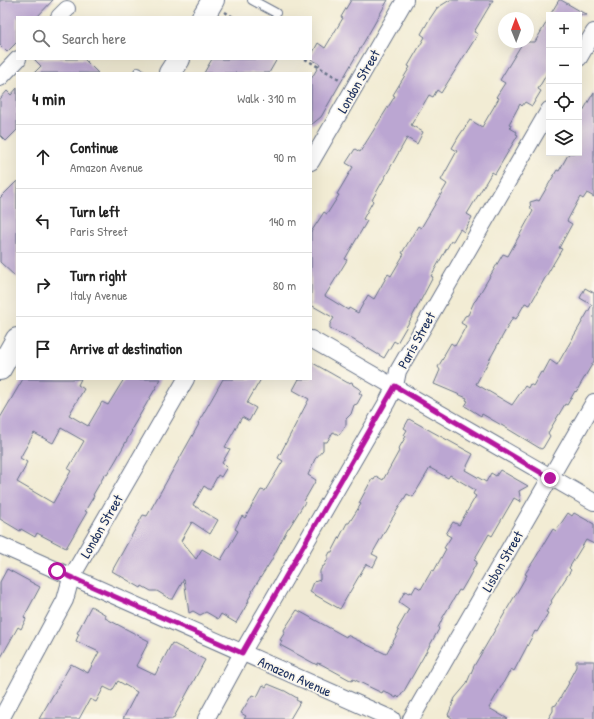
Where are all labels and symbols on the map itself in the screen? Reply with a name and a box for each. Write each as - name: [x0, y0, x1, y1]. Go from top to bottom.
- north arrow: [498, 12, 534, 48]
- street label: London Street: [332, 46, 384, 116]
- street label: Paris Street: [393, 308, 439, 372]
- route end: [541, 469, 559, 487]
- street label: London Street: [75, 491, 127, 561]
- street label: Lisbon Street: [477, 527, 527, 595]
- route start: [48, 562, 66, 580]
- street label: Amazon Avenue: [255, 651, 335, 701]

